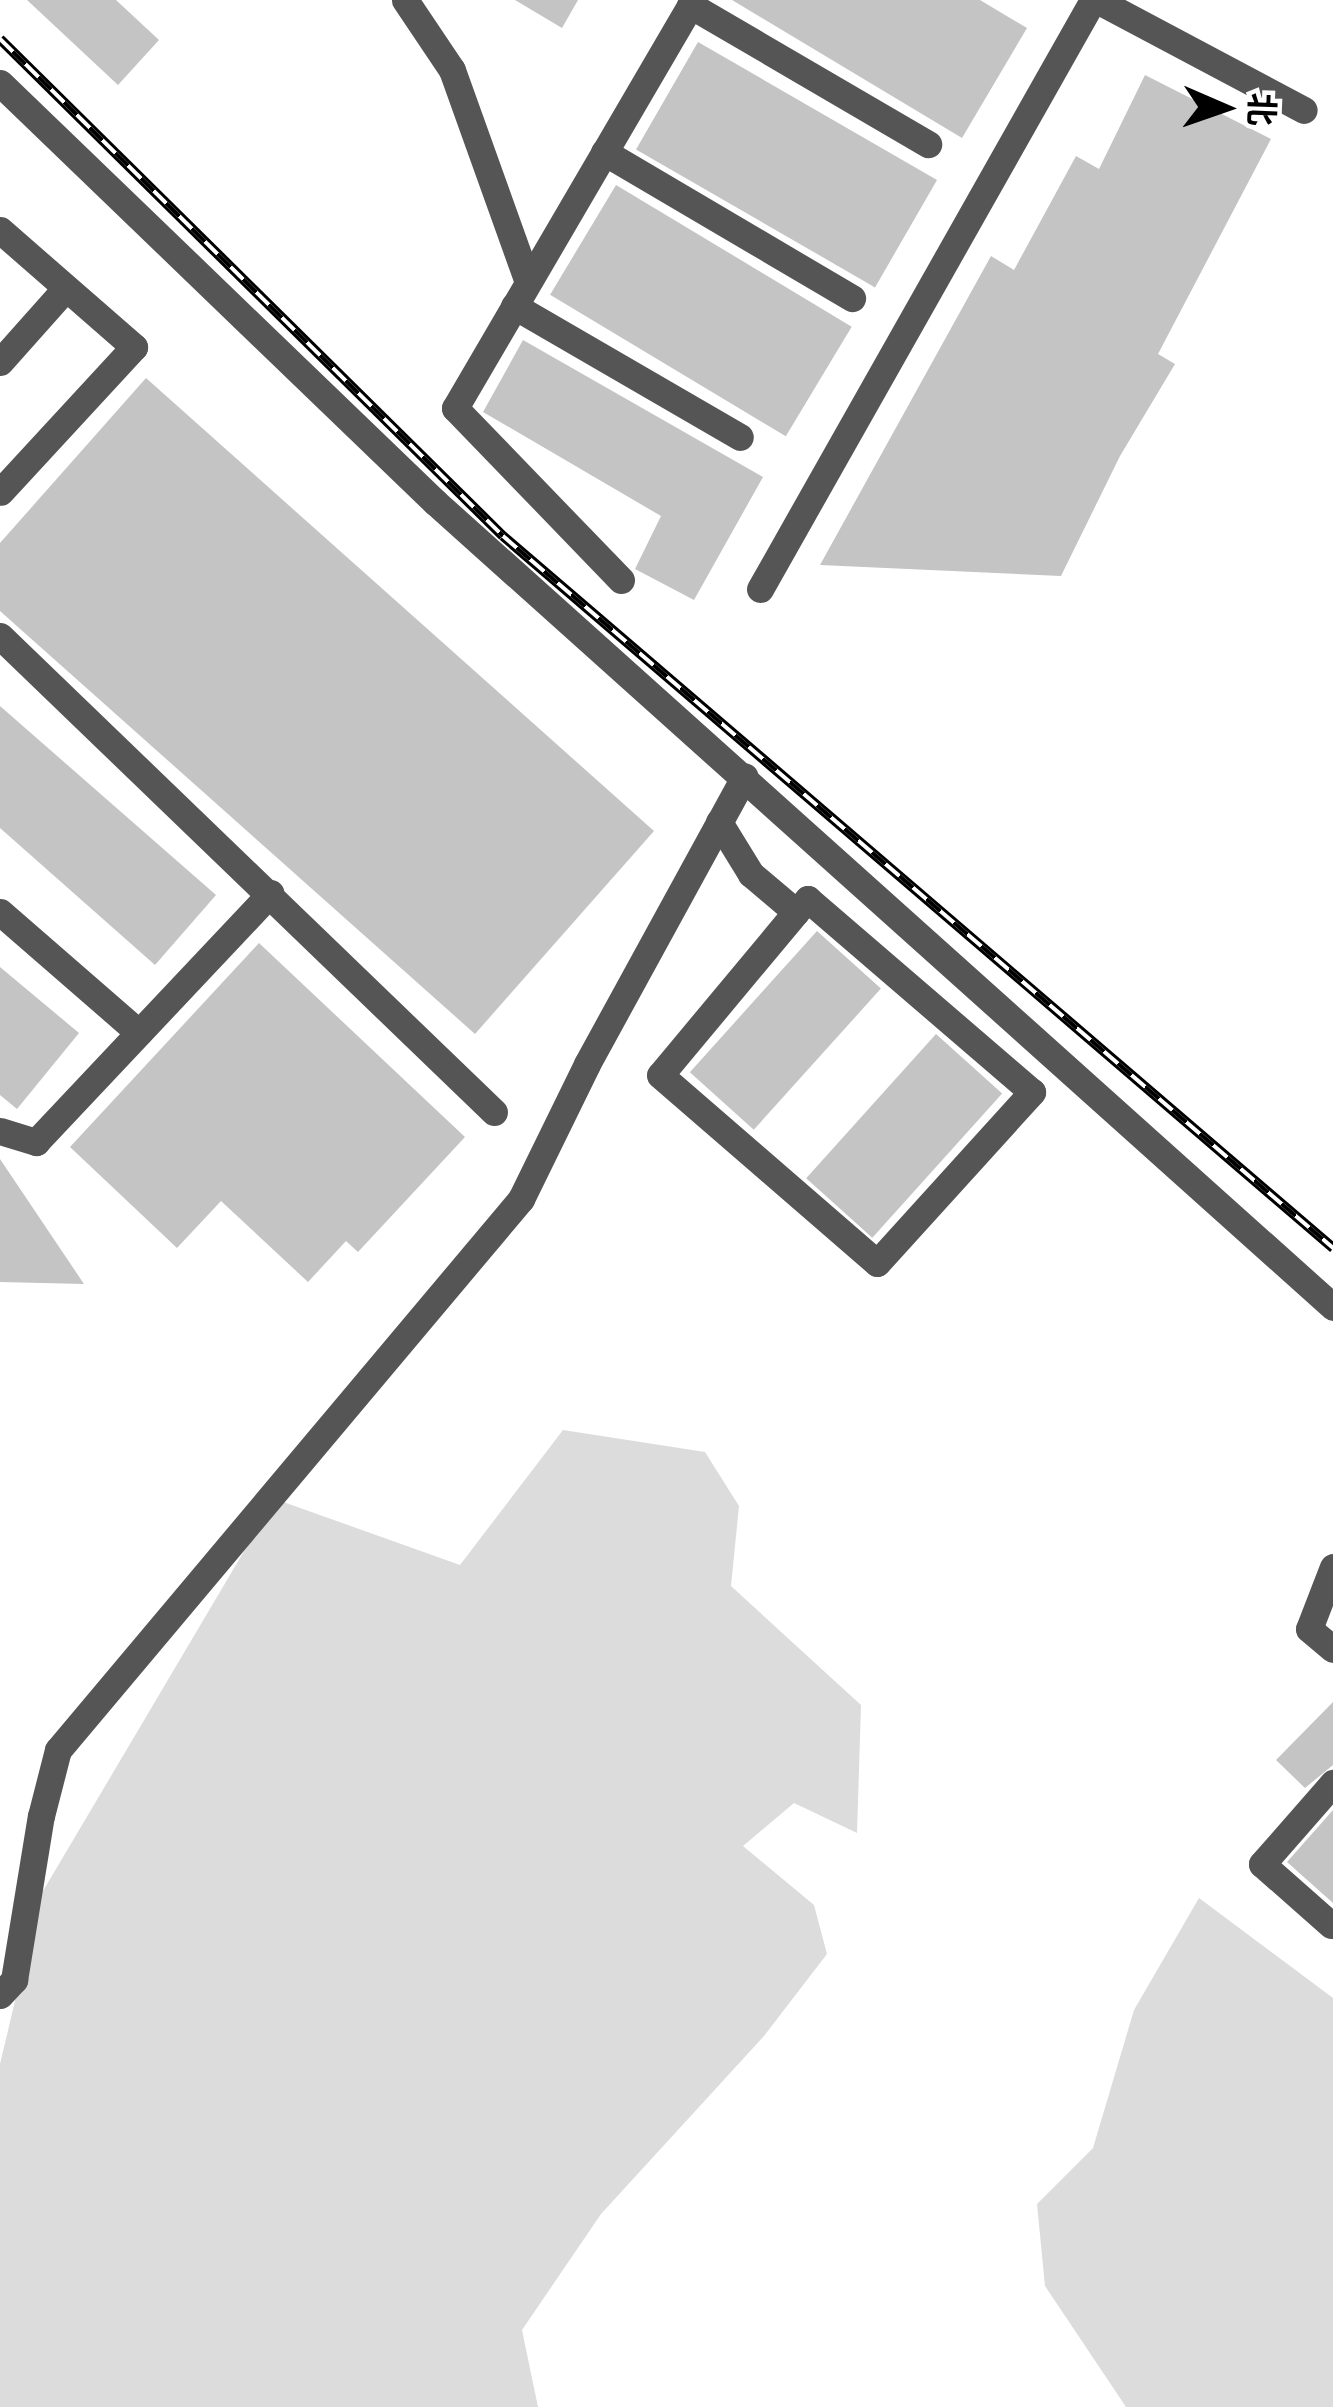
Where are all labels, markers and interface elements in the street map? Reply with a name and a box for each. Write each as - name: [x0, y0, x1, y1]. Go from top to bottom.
- north arrow: [1165, 48, 1285, 168]
- text: 北: [1237, 92, 1286, 127]

